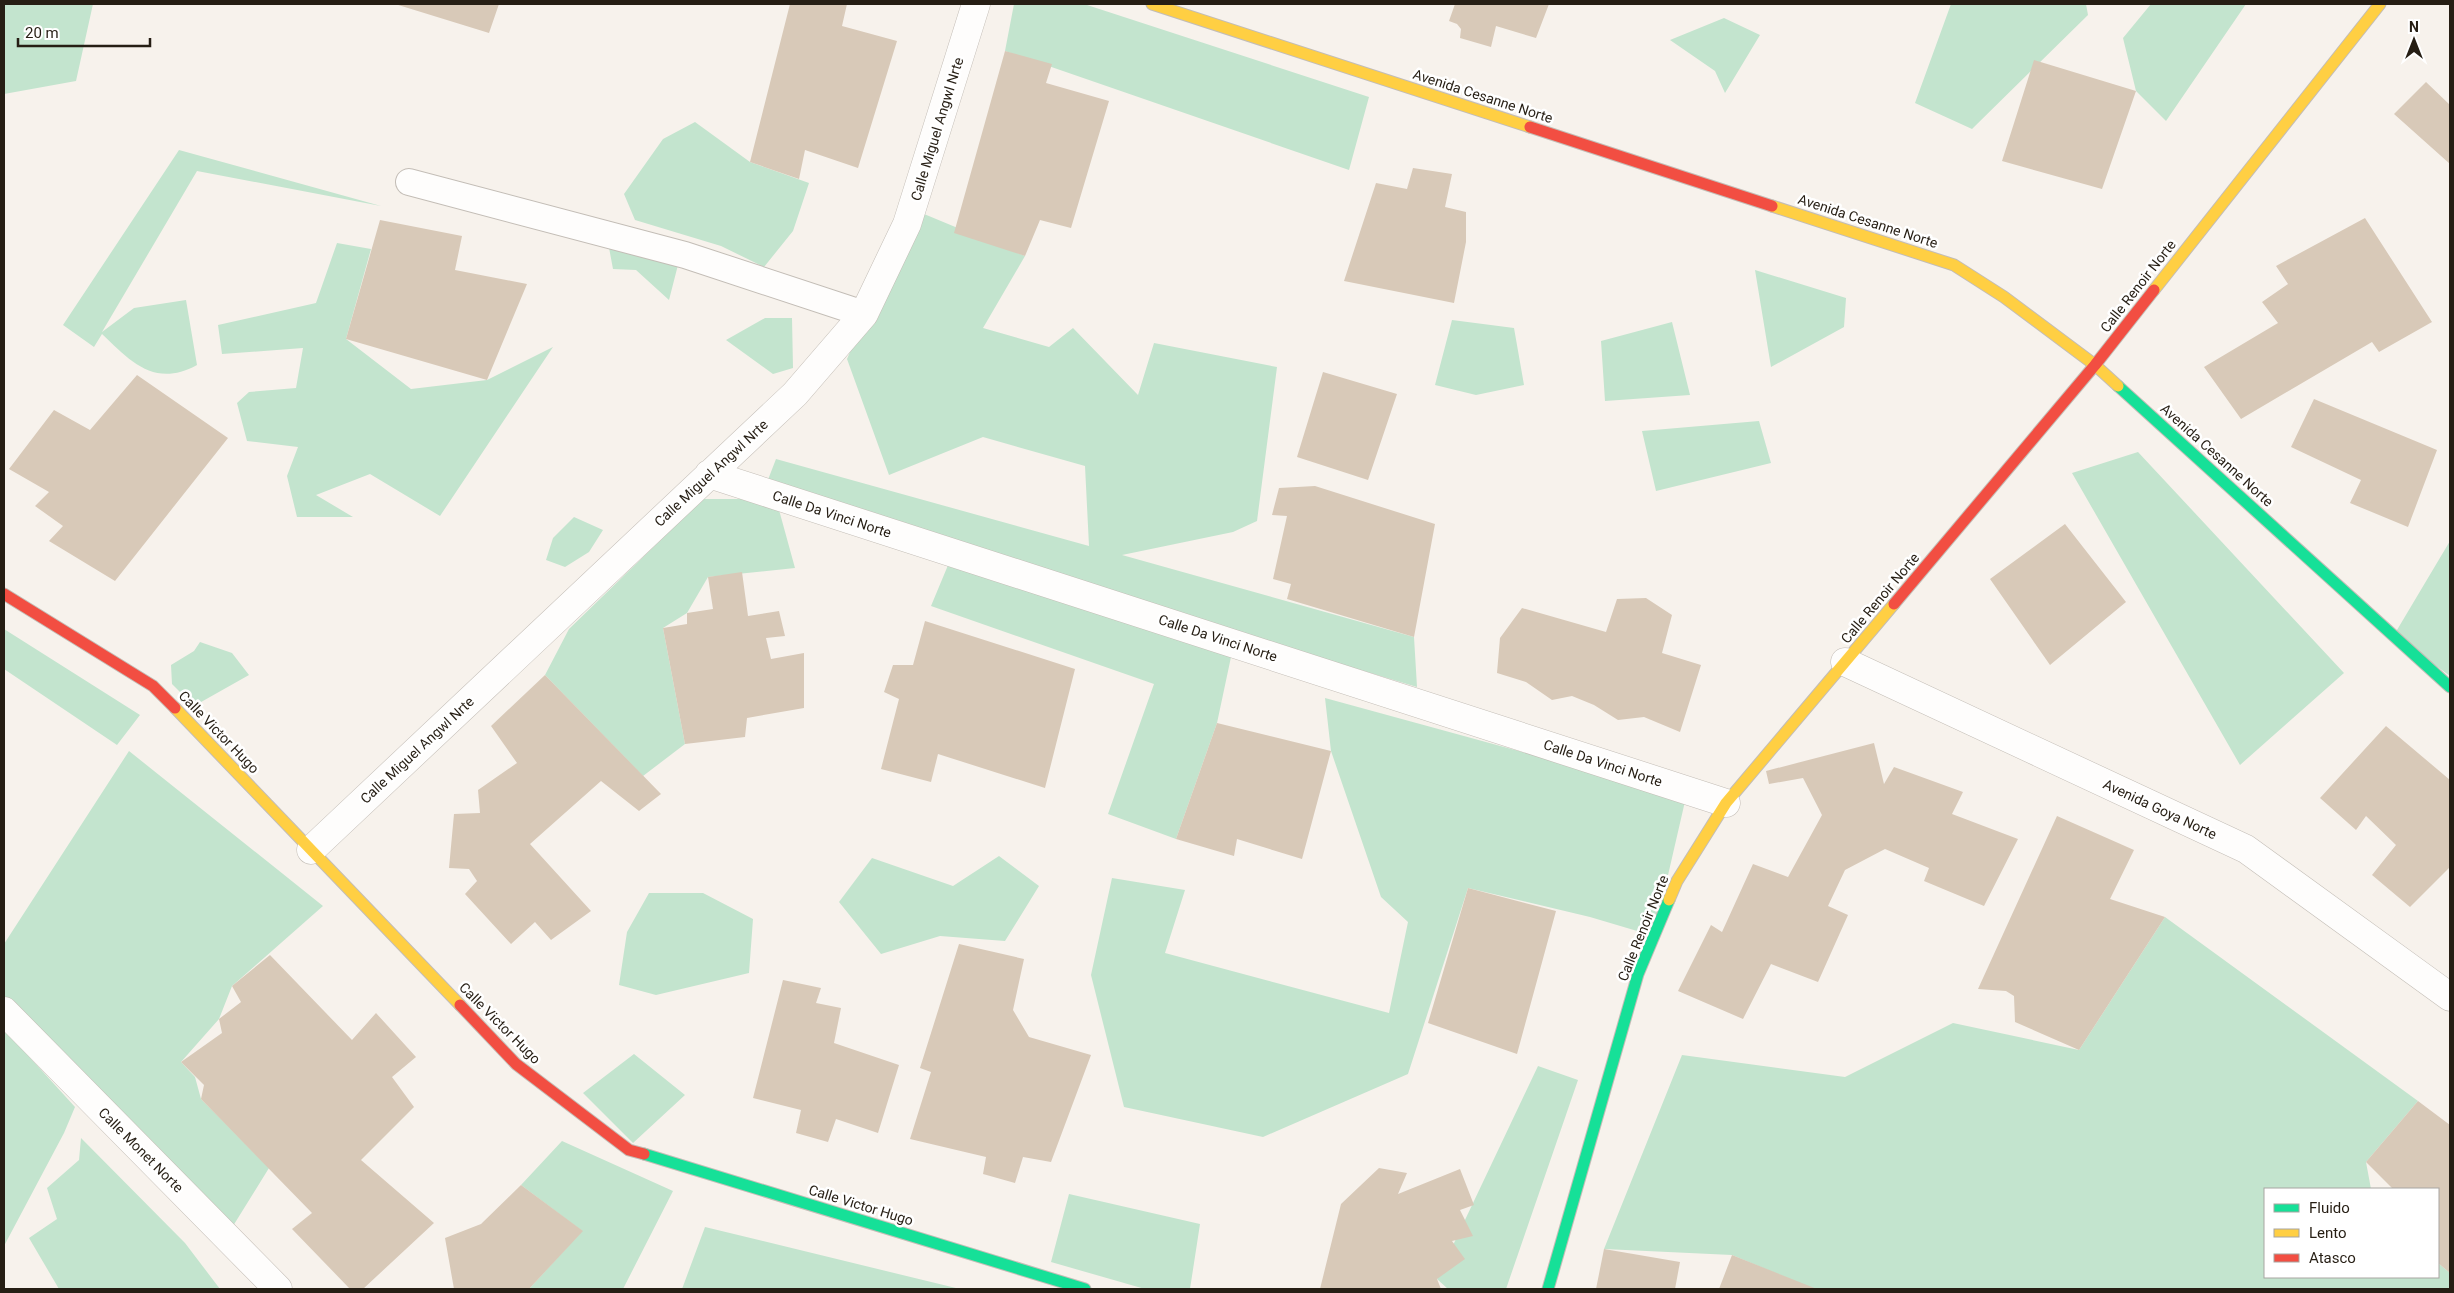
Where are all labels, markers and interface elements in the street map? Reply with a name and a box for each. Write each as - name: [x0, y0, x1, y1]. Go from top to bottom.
- scale bar: [18, 15, 150, 47]
- north arrow: [2389, 15, 2439, 65]
- text: N: [2409, 19, 2419, 35]
- text: 20 m: [25, 24, 59, 42]
- street label: Calle Miguel Angwl Nrte: [908, 55, 966, 203]
- street label: Avenida Cesanne Norte: [1411, 66, 1555, 126]
- street label: Avenida Cesanne Norte: [1796, 191, 1940, 251]
- street label: Calle Renoir Norte: [2097, 237, 2179, 335]
- street label: Avenida Cesanne Norte: [2157, 400, 2277, 510]
- street label: Calle Miguel Angwl Nrte: [651, 416, 771, 530]
- street label: Calle Da Vinci Norte: [771, 487, 893, 541]
- street label: Calle Renoir Norte: [1838, 550, 1922, 646]
- street label: Calle Da Vinci Norte: [1157, 611, 1279, 665]
- street label: Calle Victor Hugo: [176, 687, 262, 777]
- street label: Calle Miguel Angwl Nrte: [357, 693, 477, 807]
- street label: Calle Da Vinci Norte: [1542, 736, 1664, 790]
- street label: Avenida Goya Norte: [2101, 776, 2219, 842]
- street label: Calle Renoir Norte: [1614, 873, 1672, 983]
- street label: Calle Victor Hugo: [456, 979, 544, 1067]
- street label: Calle Monet Norte: [95, 1104, 187, 1196]
- street label: Calle Victor Hugo: [807, 1182, 915, 1228]
- legend: [2264, 1188, 2439, 1278]
- text: Fluido: [2309, 1199, 2350, 1217]
- text: Lento: [2309, 1224, 2347, 1242]
- text: Atasco: [2309, 1249, 2356, 1267]

